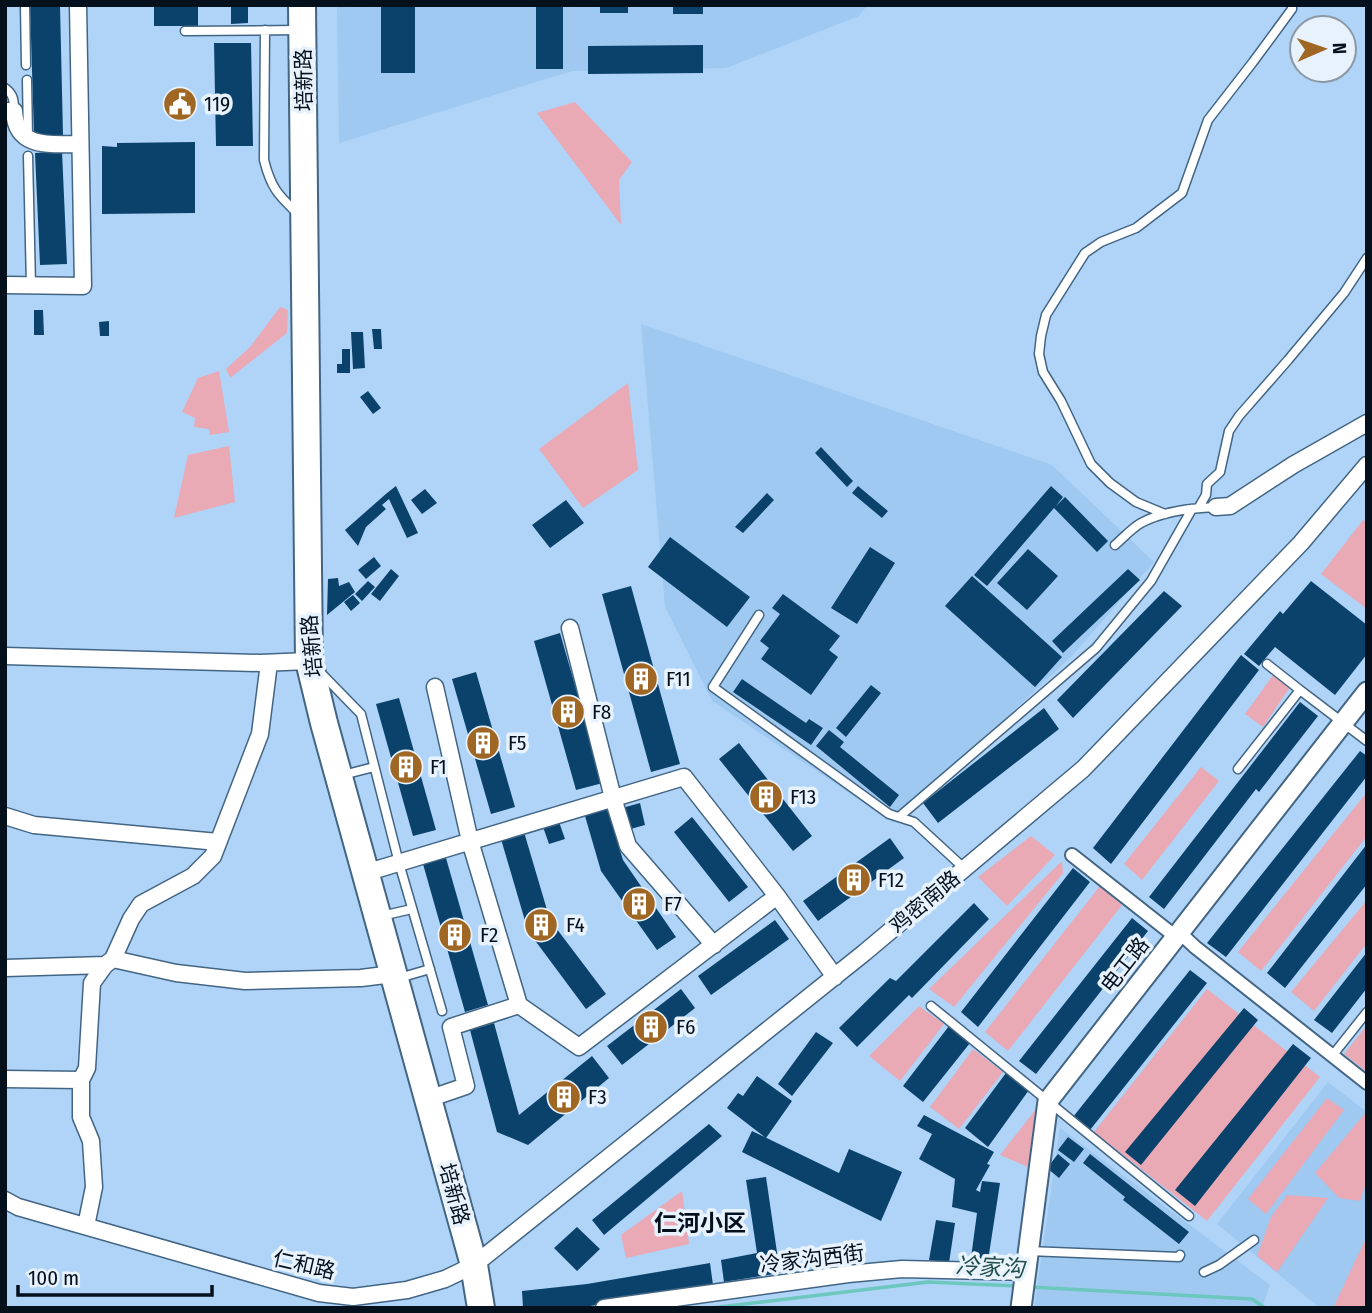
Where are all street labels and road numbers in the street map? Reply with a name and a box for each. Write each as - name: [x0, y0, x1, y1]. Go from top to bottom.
- street label: 培新路: [290, 48, 318, 112]
- street label: 培新路: [296, 613, 328, 679]
- street label: 鸡密南路: [884, 865, 966, 939]
- street label: 电工路: [1095, 932, 1155, 998]
- street label: 培新路: [433, 1160, 475, 1228]
- street label: 冷家沟西街: [758, 1240, 866, 1278]
- street label: 仁和路: [270, 1245, 338, 1285]

